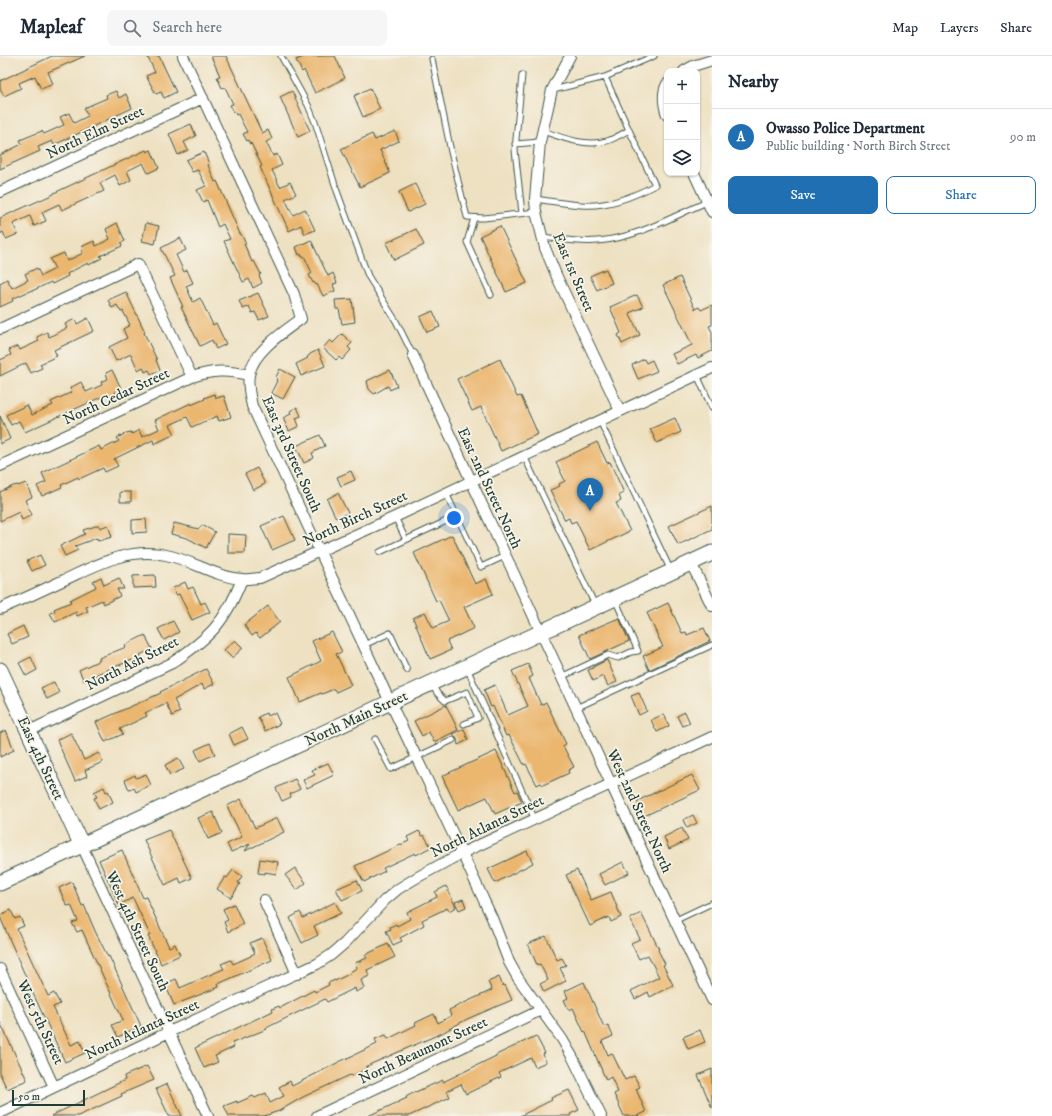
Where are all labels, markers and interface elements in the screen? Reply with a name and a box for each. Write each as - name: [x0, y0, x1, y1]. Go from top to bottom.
- search box: [107, 10, 387, 46]
- text: Mapleaf: [20, 16, 83, 39]
- icon: search: [121, 17, 143, 39]
- text: Search here: [153, 18, 222, 37]
- text: Map: [892, 19, 918, 37]
- text: Layers: [940, 19, 978, 37]
- text: Share: [1000, 19, 1032, 37]
- map controls: [664, 68, 700, 176]
- button: +: [664, 68, 700, 104]
- text: Nearby: [728, 71, 778, 93]
- street label: North Elm Street: [43, 101, 147, 163]
- button: −: [664, 104, 700, 140]
- text: Owasso Police Department: [766, 119, 925, 138]
- text: A: [737, 129, 745, 145]
- text: 90 m: [1010, 129, 1036, 145]
- text: Public building · North Birch Street: [766, 138, 950, 154]
- button: layers: [664, 140, 700, 176]
- button: Save: [728, 176, 878, 214]
- button: Share: [886, 176, 1036, 214]
- street label: East 1st Street: [548, 230, 599, 315]
- street label: North Cedar Street: [60, 363, 173, 429]
- street label: East 3rd Street South: [257, 393, 326, 516]
- street label: East 2nd Street North: [453, 424, 526, 552]
- pin: A: [577, 478, 603, 511]
- street label: North Birch Street: [300, 486, 410, 551]
- your location: [444, 508, 464, 528]
- street label: North Ash Street: [83, 632, 182, 695]
- street label: North Main Street: [302, 686, 411, 751]
- street label: East 4th Street: [13, 713, 68, 803]
- street label: West 2nd Street North: [602, 745, 677, 876]
- street label: North Atlanta Street: [428, 791, 547, 862]
- street label: West 4th Street South: [101, 867, 174, 995]
- street label: West 5th Street: [12, 976, 68, 1068]
- street label: North Atlanta Street: [82, 995, 202, 1064]
- street label: North Beaumont Street: [356, 1012, 491, 1089]
- scale bar: [12, 1088, 85, 1107]
- text: 50 m: [18, 1090, 40, 1104]

